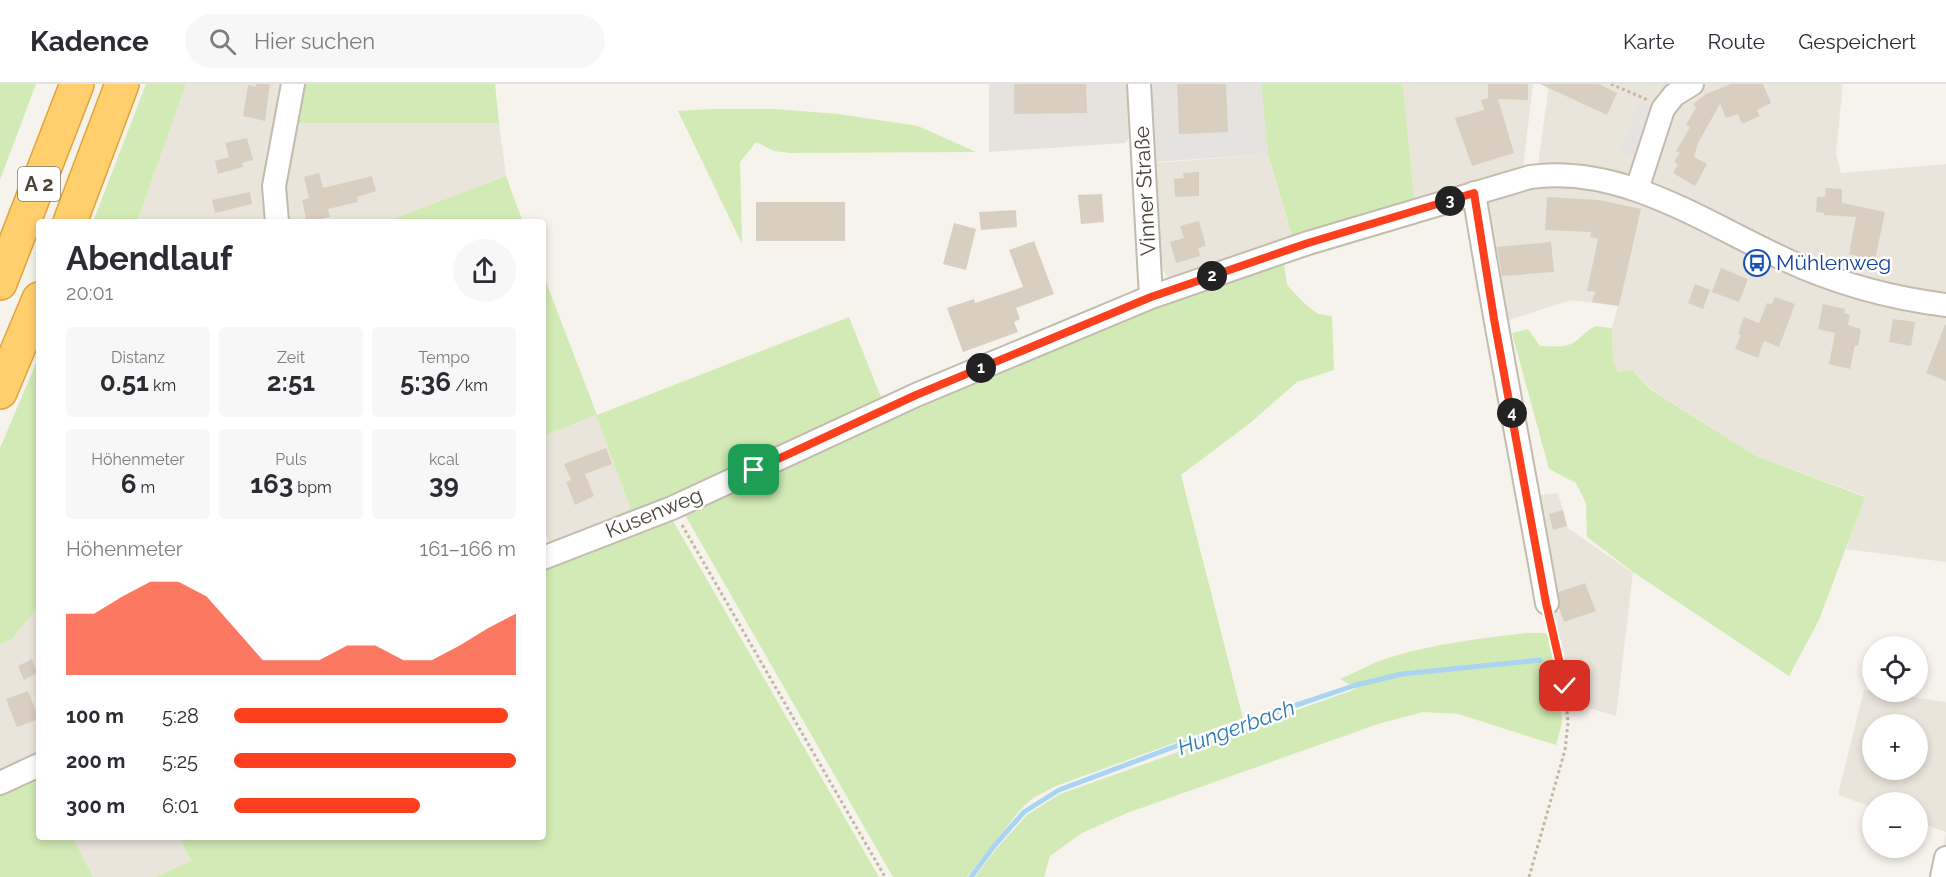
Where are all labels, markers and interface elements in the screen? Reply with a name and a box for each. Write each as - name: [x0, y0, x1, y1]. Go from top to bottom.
- search box: [185, 14, 605, 68]
- text: Kadence: [30, 25, 149, 58]
- icon: search: [206, 25, 239, 58]
- text: Hier suchen: [254, 28, 375, 54]
- text: Karte: [1623, 29, 1675, 54]
- text: Route: [1708, 29, 1765, 54]
- text: Gespeichert: [1798, 29, 1916, 54]
- street label: Vinner Straße: [1129, 125, 1160, 257]
- road number: A 2: [18, 167, 60, 201]
- pin: 3: [1435, 186, 1465, 216]
- text: 3: [1446, 191, 1454, 210]
- text: Abendlauf: [66, 239, 232, 278]
- button: share: [453, 239, 516, 302]
- bus stop icon: Mühlenweg: [1742, 248, 1772, 278]
- place label: Mühlenweg: [1776, 250, 1891, 275]
- pin: 2: [1197, 261, 1227, 291]
- text: 2: [1207, 266, 1217, 285]
- text: 20:01: [66, 281, 113, 305]
- text: Distanz: [111, 348, 165, 367]
- text: Zeit: [277, 348, 305, 367]
- text: Tempo: [418, 348, 470, 367]
- pin: 1: [966, 353, 996, 383]
- text: 1: [977, 358, 985, 377]
- text: 0.51: [100, 367, 149, 397]
- text: 2:51: [267, 367, 315, 397]
- text: 5:36: [400, 367, 451, 397]
- text: km: [149, 376, 176, 395]
- text: /km: [451, 376, 488, 395]
- pin: 4: [1497, 398, 1527, 428]
- text: 4: [1507, 403, 1517, 422]
- pin: [728, 444, 779, 495]
- text: Höhenmeter: [91, 450, 185, 469]
- text: Puls: [275, 450, 307, 469]
- text: kcal: [429, 450, 459, 469]
- icon: arrive: [737, 453, 770, 486]
- text: 6: [121, 469, 137, 499]
- text: 163: [250, 469, 293, 499]
- text: 39: [429, 469, 459, 499]
- text: m: [137, 478, 155, 497]
- text: bpm: [293, 478, 332, 497]
- street label: Kusenweg: [602, 482, 706, 543]
- text: Höhenmeter: [66, 537, 183, 561]
- text: 161–166 m: [420, 537, 516, 561]
- map controls: [1862, 636, 1928, 858]
- button: locate: [1862, 636, 1928, 702]
- pin: [1539, 660, 1590, 711]
- icon: check: [1548, 669, 1581, 702]
- water label: Hungerbach: [1174, 694, 1298, 760]
- text: 100 m: [66, 704, 124, 728]
- text: 5:28: [162, 704, 199, 728]
- button: +: [1862, 714, 1928, 780]
- text: 200 m: [66, 749, 125, 773]
- text: 5:25: [162, 749, 198, 773]
- button: −: [1862, 792, 1928, 858]
- text: 300 m: [66, 794, 125, 818]
- text: 6:01: [162, 794, 199, 818]

